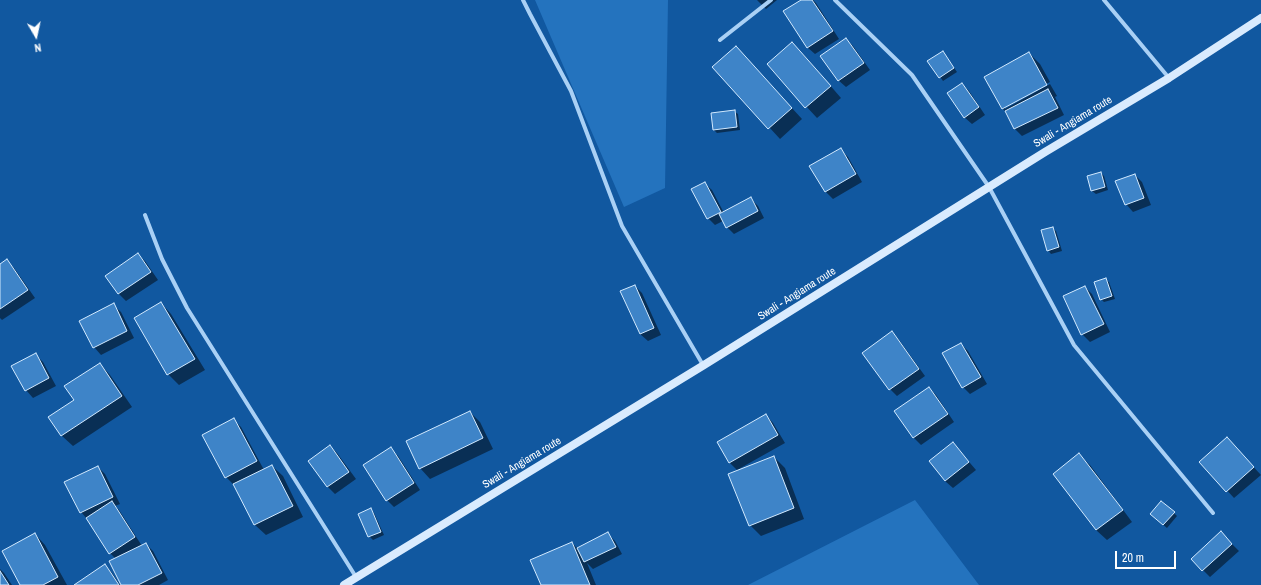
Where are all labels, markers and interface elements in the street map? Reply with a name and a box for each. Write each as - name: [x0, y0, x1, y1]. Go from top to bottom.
- north arrow: [16, 16, 56, 56]
- text: N: [34, 40, 42, 55]
- street label: Swali - Angiama route: [1031, 93, 1115, 151]
- street label: Swali - Angiama route: [756, 265, 838, 323]
- street label: Swali - Angiama route: [480, 434, 564, 492]
- scale bar: [1117, 543, 1178, 569]
- text: 20 m: [1122, 550, 1144, 566]

